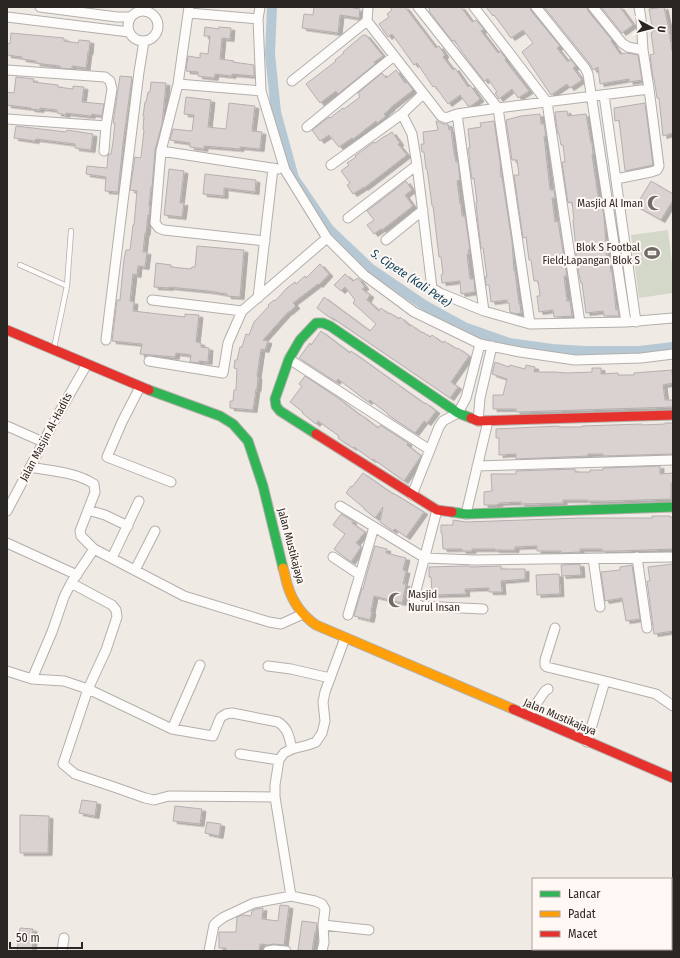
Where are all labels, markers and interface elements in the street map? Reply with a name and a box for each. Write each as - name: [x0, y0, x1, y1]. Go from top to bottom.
- north arrow: [632, 8, 672, 48]
- text: U: [655, 25, 668, 33]
- mosque icon: Masjid Al Iman: [646, 194, 664, 212]
- place label: Masjid Al Iman: [577, 197, 643, 210]
- place label: Blok S Footbal Field;Lapangan Blok S: [543, 241, 641, 267]
- sports icon: Blok S Footbal Field;Lapangan Blok S: [643, 244, 661, 262]
- water label: S. Cipete (Kali Pete): [367, 245, 455, 310]
- street label: Jalan Masjin Al-Hadits: [17, 390, 75, 483]
- street label: Jalan Mustikajaya: [275, 507, 307, 585]
- place label: Masjid Nurul Insan: [408, 588, 460, 614]
- mosque icon: Masjid Nurul Insan: [387, 591, 405, 609]
- street label: Jalan Mustikajaya: [522, 696, 598, 738]
- legend: [532, 878, 672, 950]
- text: Lancar: [568, 887, 601, 901]
- text: Padat: [568, 907, 596, 921]
- scale bar: [10, 924, 82, 950]
- text: Macet: [568, 927, 597, 941]
- text: 50 m: [16, 931, 40, 945]

